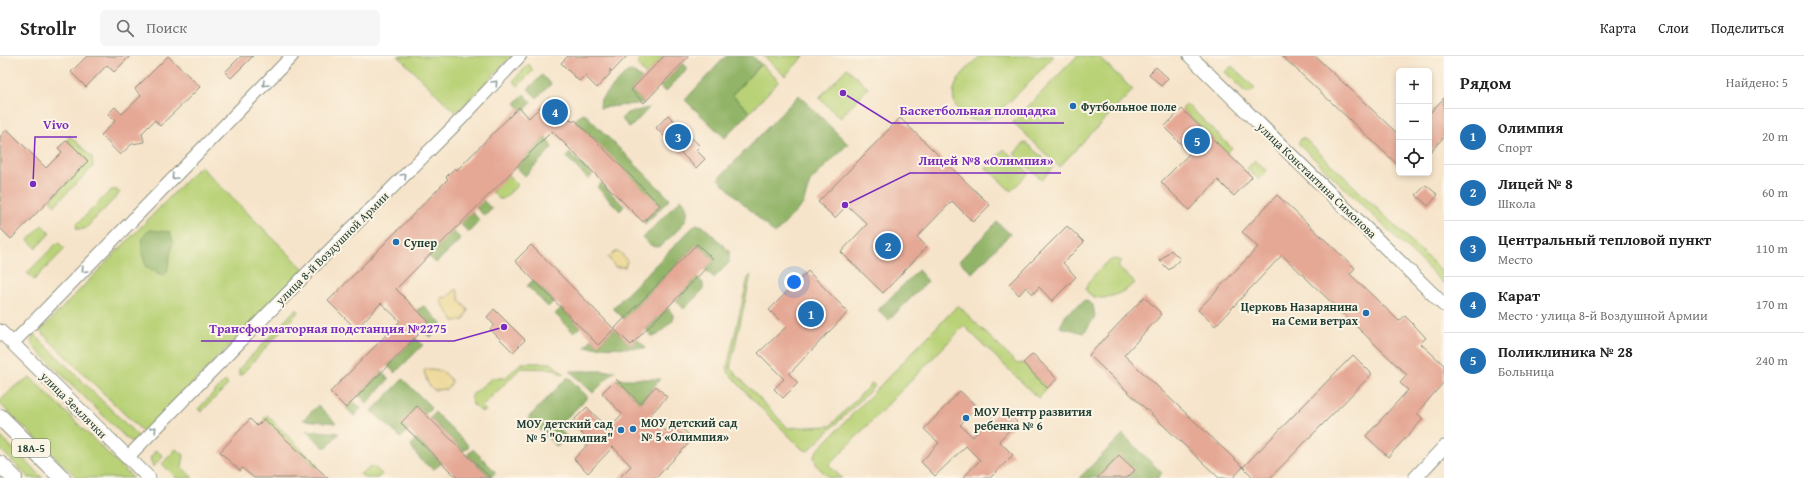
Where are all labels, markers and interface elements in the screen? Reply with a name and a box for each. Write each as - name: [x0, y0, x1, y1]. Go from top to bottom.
- search box: [100, 10, 380, 46]
- text: Strollr: [20, 14, 76, 42]
- icon: search: [114, 17, 136, 39]
- text: Поиск: [146, 17, 187, 38]
- text: Карта: [1600, 18, 1636, 38]
- text: Слои: [1658, 18, 1689, 38]
- text: Поделиться: [1711, 18, 1784, 38]
- map controls: [1396, 68, 1432, 176]
- button: +: [1396, 68, 1432, 104]
- text: Рядом: [1460, 70, 1511, 95]
- text: Найдено: 5: [1726, 73, 1788, 92]
- one-way arrow: [262, 79, 270, 87]
- one-way arrow: [490, 80, 497, 88]
- pin: 4: [542, 97, 568, 127]
- callout: Баскетбольная площадка: [891, 98, 1064, 123]
- place label: Футбольное поле: [1081, 98, 1177, 115]
- text: Баскетбольная площадка: [900, 101, 1056, 120]
- marker: Футбольное поле: [1068, 101, 1078, 111]
- button: −: [1396, 104, 1432, 140]
- callout: Vivo: [35, 112, 77, 137]
- text: Vivo: [43, 115, 69, 134]
- street label: улица Константина Симонова: [1253, 117, 1381, 242]
- text: Олимпия: [1498, 117, 1563, 138]
- pin: 3: [665, 122, 691, 152]
- pin: 5: [1184, 126, 1210, 156]
- text: 1: [1470, 127, 1476, 146]
- text: 20 m: [1762, 127, 1788, 146]
- text: Спорт: [1498, 138, 1532, 157]
- button: locate: [1396, 140, 1432, 176]
- callout: Лицей №8 «Олимпия»: [910, 148, 1061, 173]
- text: Лицей №8 «Олимпия»: [918, 151, 1054, 170]
- one-way arrow: [171, 172, 179, 180]
- one-way arrow: [399, 173, 407, 181]
- text: Лицей № 8: [1498, 173, 1573, 194]
- text: 2: [1470, 183, 1476, 202]
- text: 60 m: [1762, 183, 1788, 202]
- street label: улица 8-й Воздушной Армии: [271, 188, 392, 309]
- text: Школа: [1498, 194, 1536, 213]
- text: Центральный тепловой пункт: [1498, 229, 1711, 250]
- pin: 2: [875, 231, 901, 261]
- place label: Супер: [404, 234, 437, 251]
- marker: Супер: [391, 237, 401, 247]
- text: 3: [1470, 239, 1476, 258]
- text: 110 m: [1756, 239, 1788, 258]
- text: Место: [1498, 250, 1533, 269]
- one-way arrow: [81, 265, 89, 273]
- your location: [784, 272, 804, 292]
- text: Карат: [1498, 285, 1540, 306]
- text: 4: [1470, 295, 1476, 314]
- text: 170 m: [1756, 295, 1788, 314]
- place label: Церковь Назарянина на Семи ветрах: [1241, 298, 1359, 329]
- pin: 1: [798, 299, 824, 329]
- text: Место · улица 8-й Воздушной Армии: [1498, 306, 1708, 325]
- marker: Церковь Назарянина на Семи ветрах: [1361, 308, 1371, 318]
- callout: Трансформаторная подстанция №2275: [201, 316, 454, 341]
- text: Трансформаторная подстанция №2275: [209, 319, 447, 338]
- text: Поликлиника № 28: [1498, 341, 1633, 362]
- text: 5: [1470, 351, 1476, 370]
- text: 240 m: [1756, 351, 1788, 370]
- text: Больница: [1498, 362, 1554, 381]
- street label: улица Землячки: [36, 367, 111, 442]
- place label: МОУ Центр развития ребенка № 6: [974, 403, 1093, 434]
- marker: МОУ Центр развития ребенка № 6: [961, 413, 971, 423]
- place label: МОУ детский сад № 5 «Олимпия»: [641, 414, 738, 445]
- place label: МОУ детский сад № 5 "Олимпия": [516, 415, 614, 446]
- marker: МОУ детский сад № 5 «Олимпия»: [628, 424, 638, 434]
- marker: МОУ детский сад № 5 "Олимпия": [616, 425, 626, 435]
- one-way arrow: [149, 426, 157, 434]
- road number: 18А-5: [12, 439, 50, 457]

